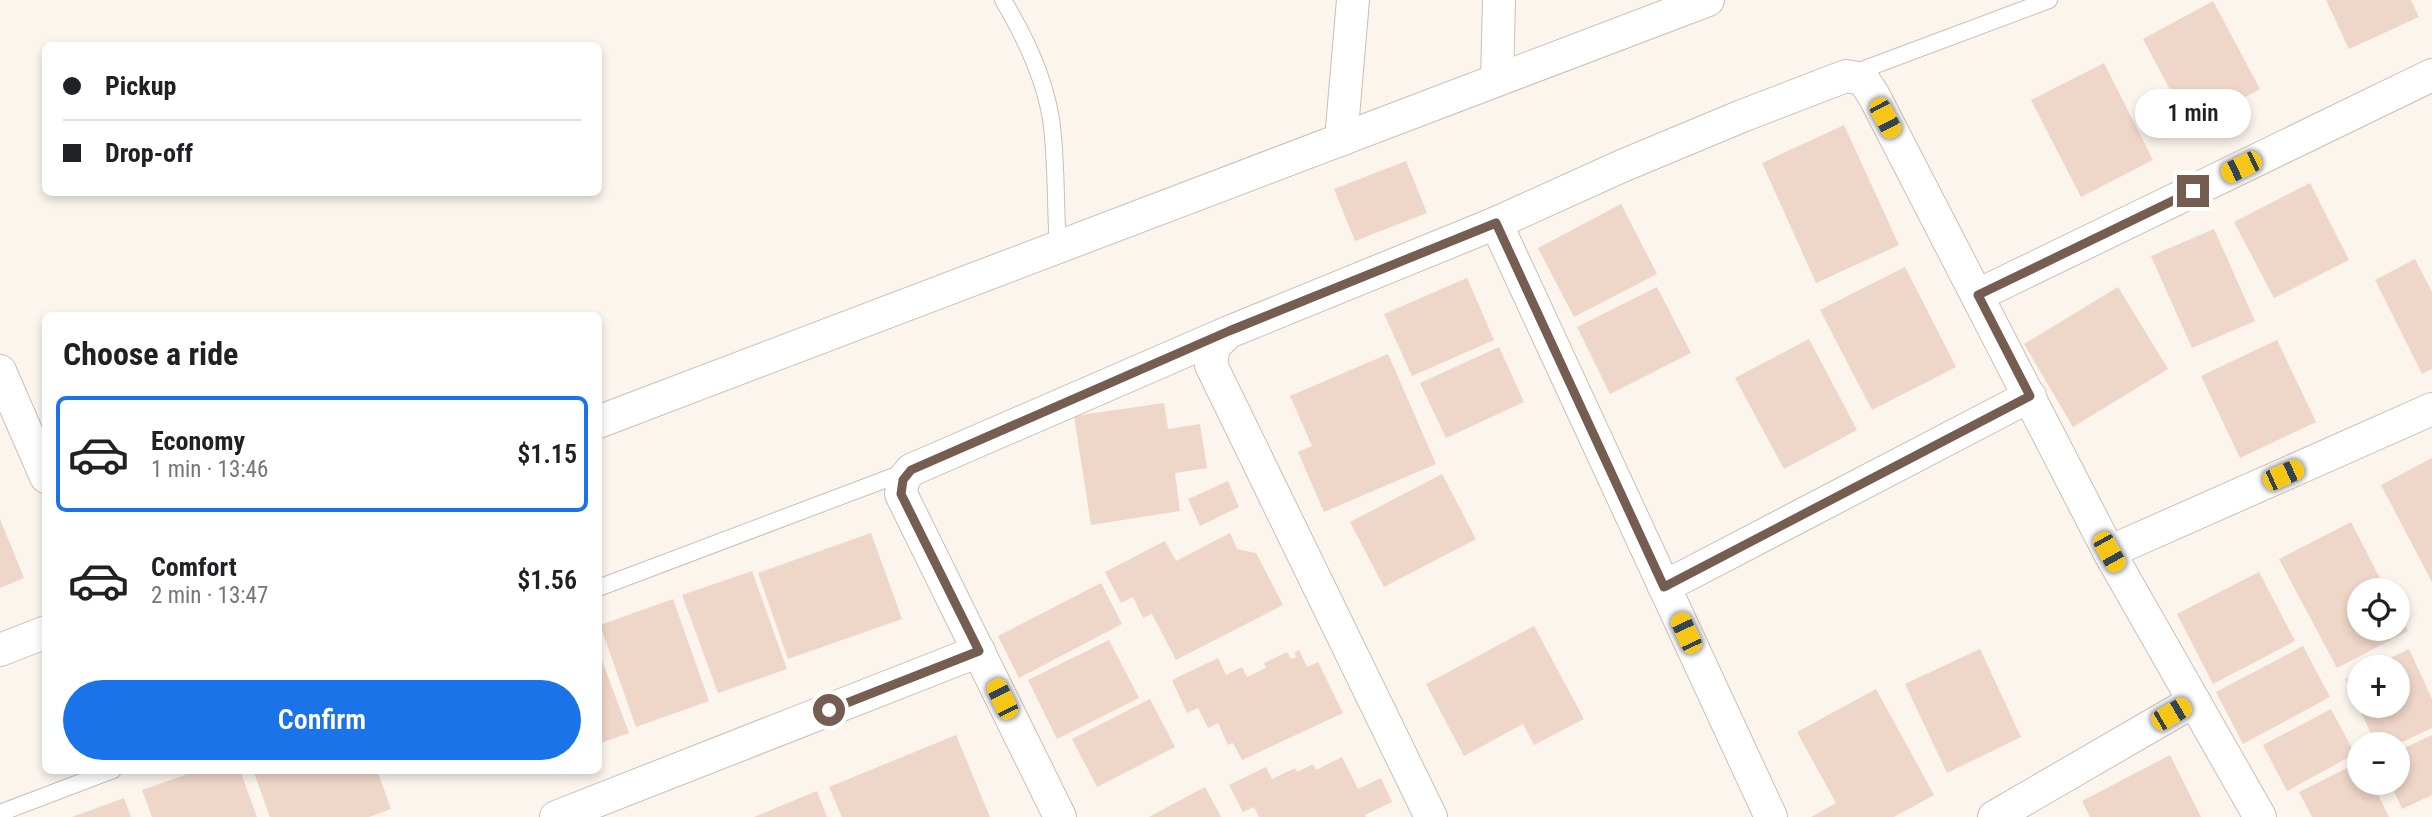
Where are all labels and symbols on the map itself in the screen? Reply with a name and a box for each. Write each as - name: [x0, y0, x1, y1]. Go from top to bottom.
- callout: 1 min: [2135, 90, 2251, 138]
- car: [1866, 95, 1905, 141]
- car: [2218, 148, 2265, 186]
- route end: [2177, 175, 2209, 207]
- car: [2260, 457, 2307, 493]
- car: [2090, 529, 2129, 575]
- car: [1668, 610, 1705, 656]
- car: [984, 676, 1021, 722]
- route start: [813, 694, 845, 726]
- car: [2148, 694, 2195, 734]

